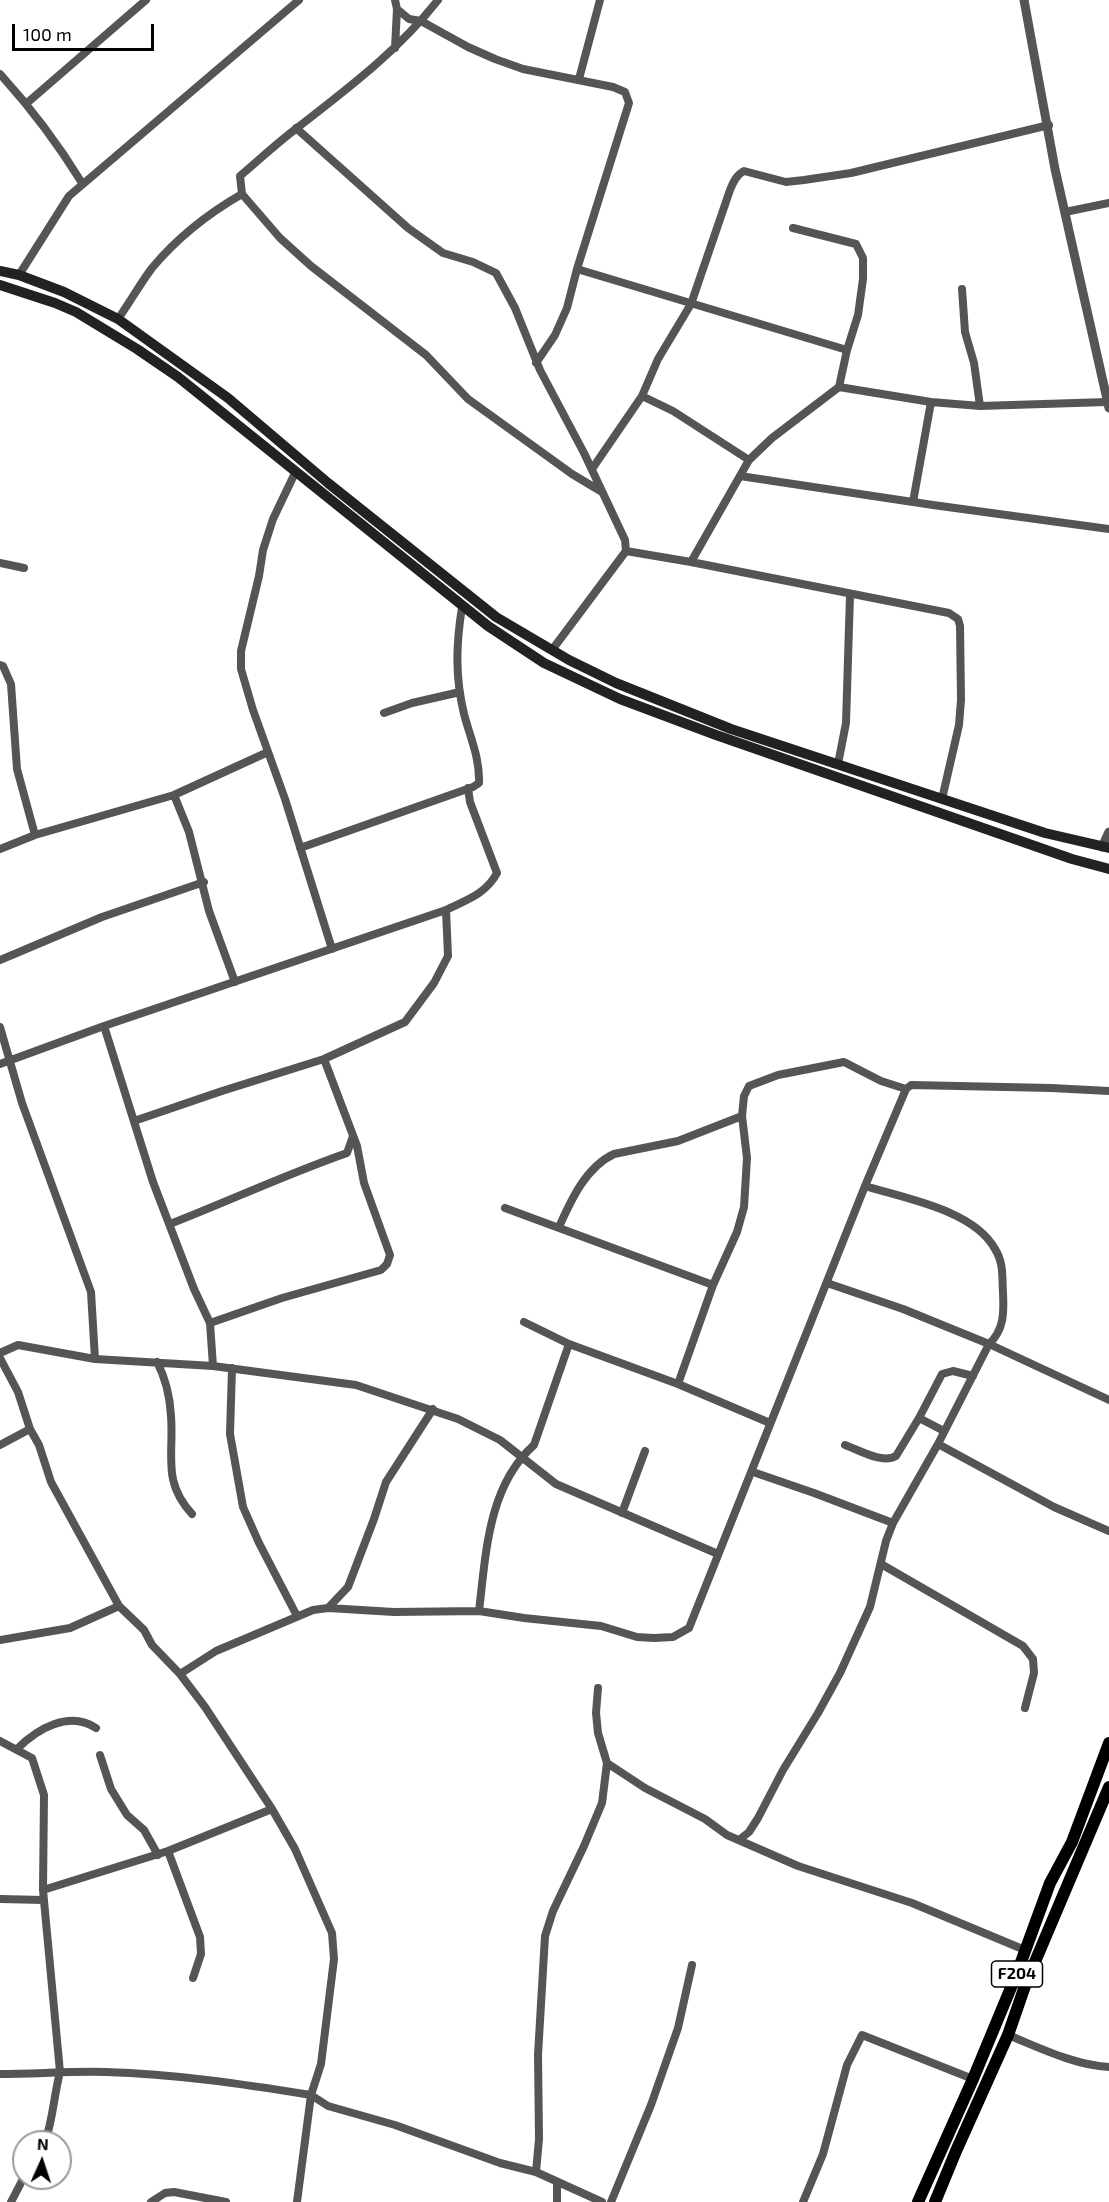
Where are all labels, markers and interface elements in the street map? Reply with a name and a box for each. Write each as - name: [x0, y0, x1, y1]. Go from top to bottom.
- scale bar: [15, 12, 158, 50]
- text: 100 m: [23, 23, 72, 45]
- road number: F204: [992, 1961, 1042, 1987]
- north arrow: [12, 2130, 72, 2190]
- text: N: [37, 2134, 49, 2153]

